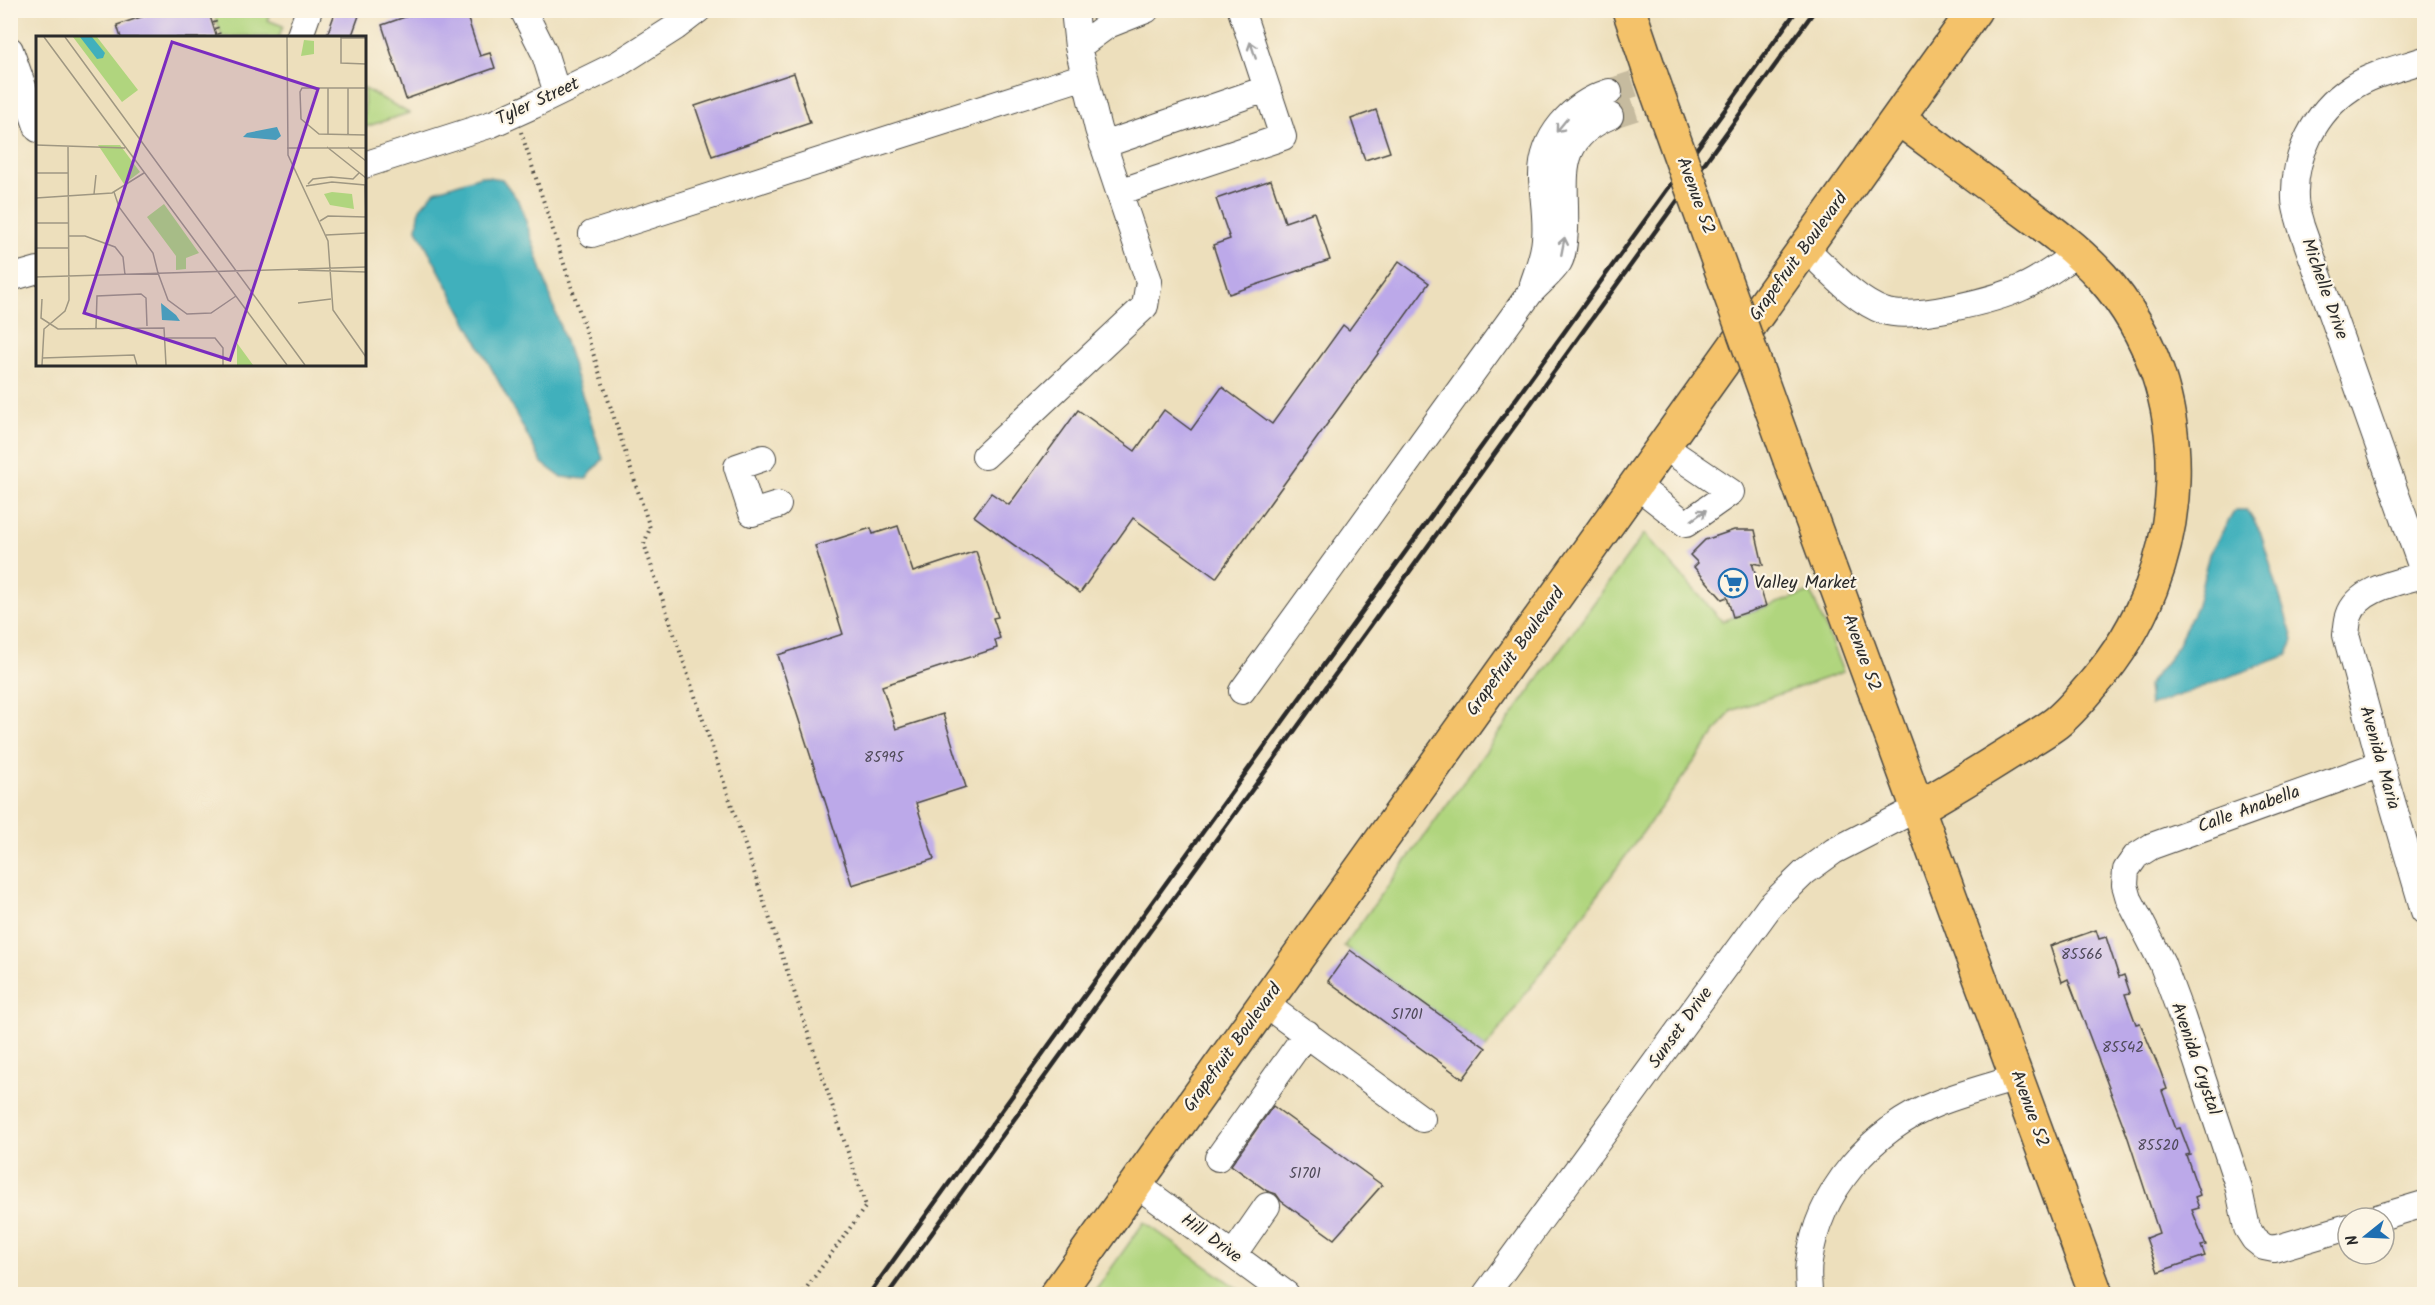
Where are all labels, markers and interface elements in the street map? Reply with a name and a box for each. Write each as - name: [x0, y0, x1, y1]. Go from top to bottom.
- inset map: [36, 36, 366, 366]
- one-way arrow: [1247, 41, 1258, 60]
- street label: Tyler Street: [491, 70, 586, 134]
- one-way arrow: [1555, 117, 1568, 133]
- street label: Avenue 52: [1668, 153, 1722, 239]
- street label: Grapefruit Boulevard: [1742, 185, 1857, 328]
- street label: Michelle Drive: [2292, 234, 2356, 344]
- one-way arrow: [1557, 237, 1568, 257]
- one-way arrow: [1690, 509, 1706, 521]
- supermarket icon: Valley Market: [1717, 567, 1749, 599]
- place label: Valley Market: [1754, 569, 1858, 598]
- street label: Grapefruit Boulevard: [1459, 580, 1574, 723]
- street label: Avenue 52: [1834, 610, 1888, 696]
- street label: Avenida Maria: [2350, 703, 2408, 813]
- house number: 85995: [864, 746, 905, 770]
- street label: Calle Anabella: [2194, 778, 2304, 842]
- house number: 85566: [2061, 943, 2103, 967]
- street label: Grapefruit Boulevard: [1176, 976, 1291, 1119]
- street label: Sunset Drive: [1641, 981, 1721, 1075]
- street label: Avenida Crystal: [2162, 999, 2228, 1120]
- house number: 51701: [1391, 1003, 1423, 1027]
- house number: 85542: [2102, 1036, 2144, 1060]
- street label: Avenue 52: [2002, 1066, 2056, 1152]
- house number: 85520: [2137, 1134, 2179, 1158]
- house number: 51701: [1289, 1162, 1321, 1186]
- north arrow: [2336, 1206, 2396, 1266]
- street label: Hill Drive: [1174, 1207, 1248, 1271]
- text: N: [2340, 1232, 2367, 1249]

